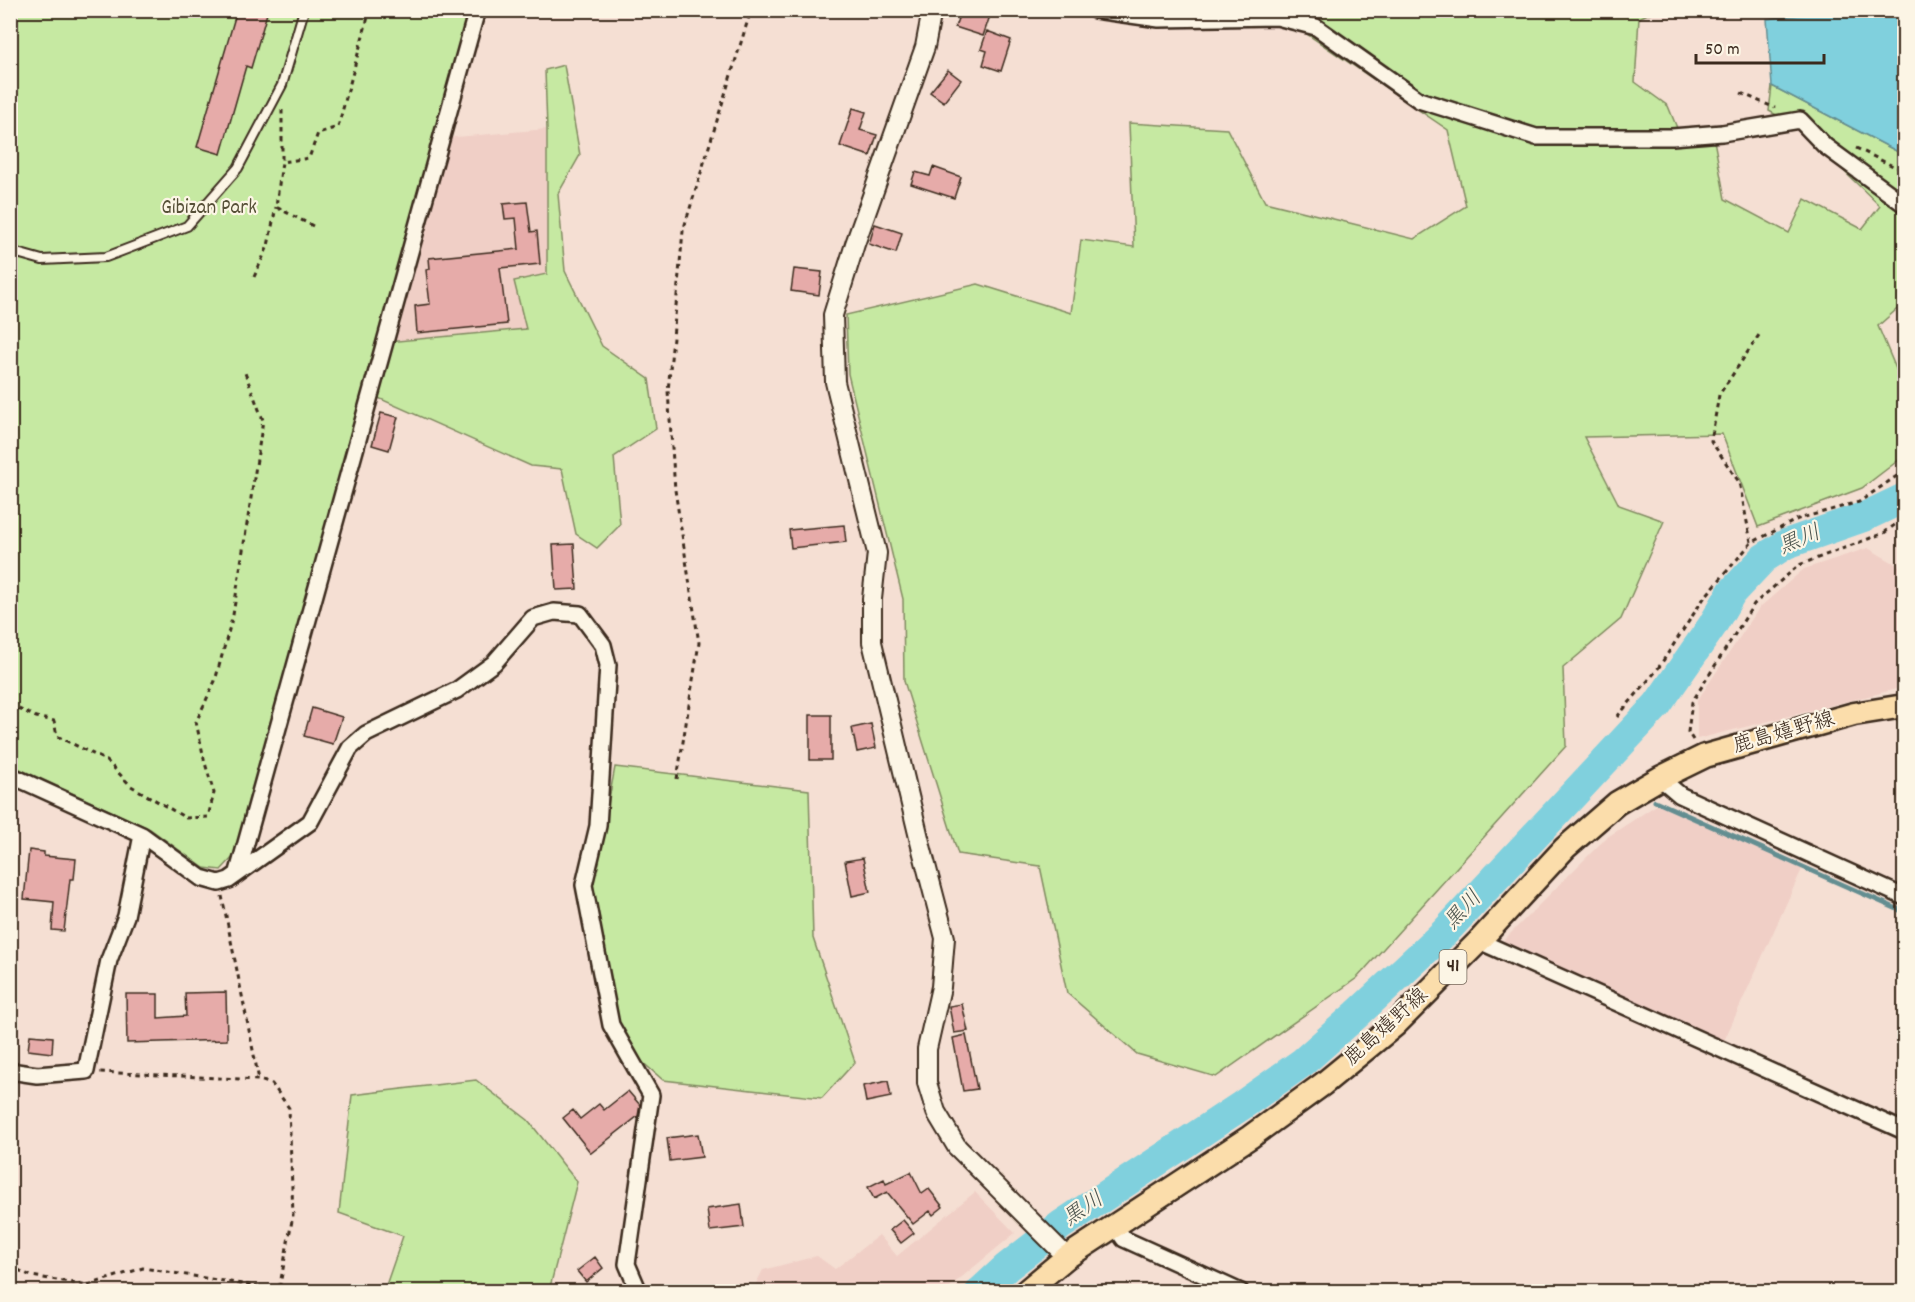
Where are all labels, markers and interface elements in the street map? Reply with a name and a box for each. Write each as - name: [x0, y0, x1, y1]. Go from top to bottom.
- scale bar: [1696, 27, 1824, 65]
- text: 50 m: [1705, 38, 1740, 63]
- park label: Gibizan Park: [161, 194, 257, 224]
- water label: 黒川: [1774, 518, 1826, 564]
- street label: 鹿島嬉野線: [1729, 705, 1839, 763]
- water label: 黒川: [1438, 884, 1490, 938]
- road number: 41: [1440, 950, 1466, 984]
- street label: 鹿島嬉野線: [1338, 982, 1436, 1074]
- water label: 黒川: [1057, 1185, 1111, 1235]

